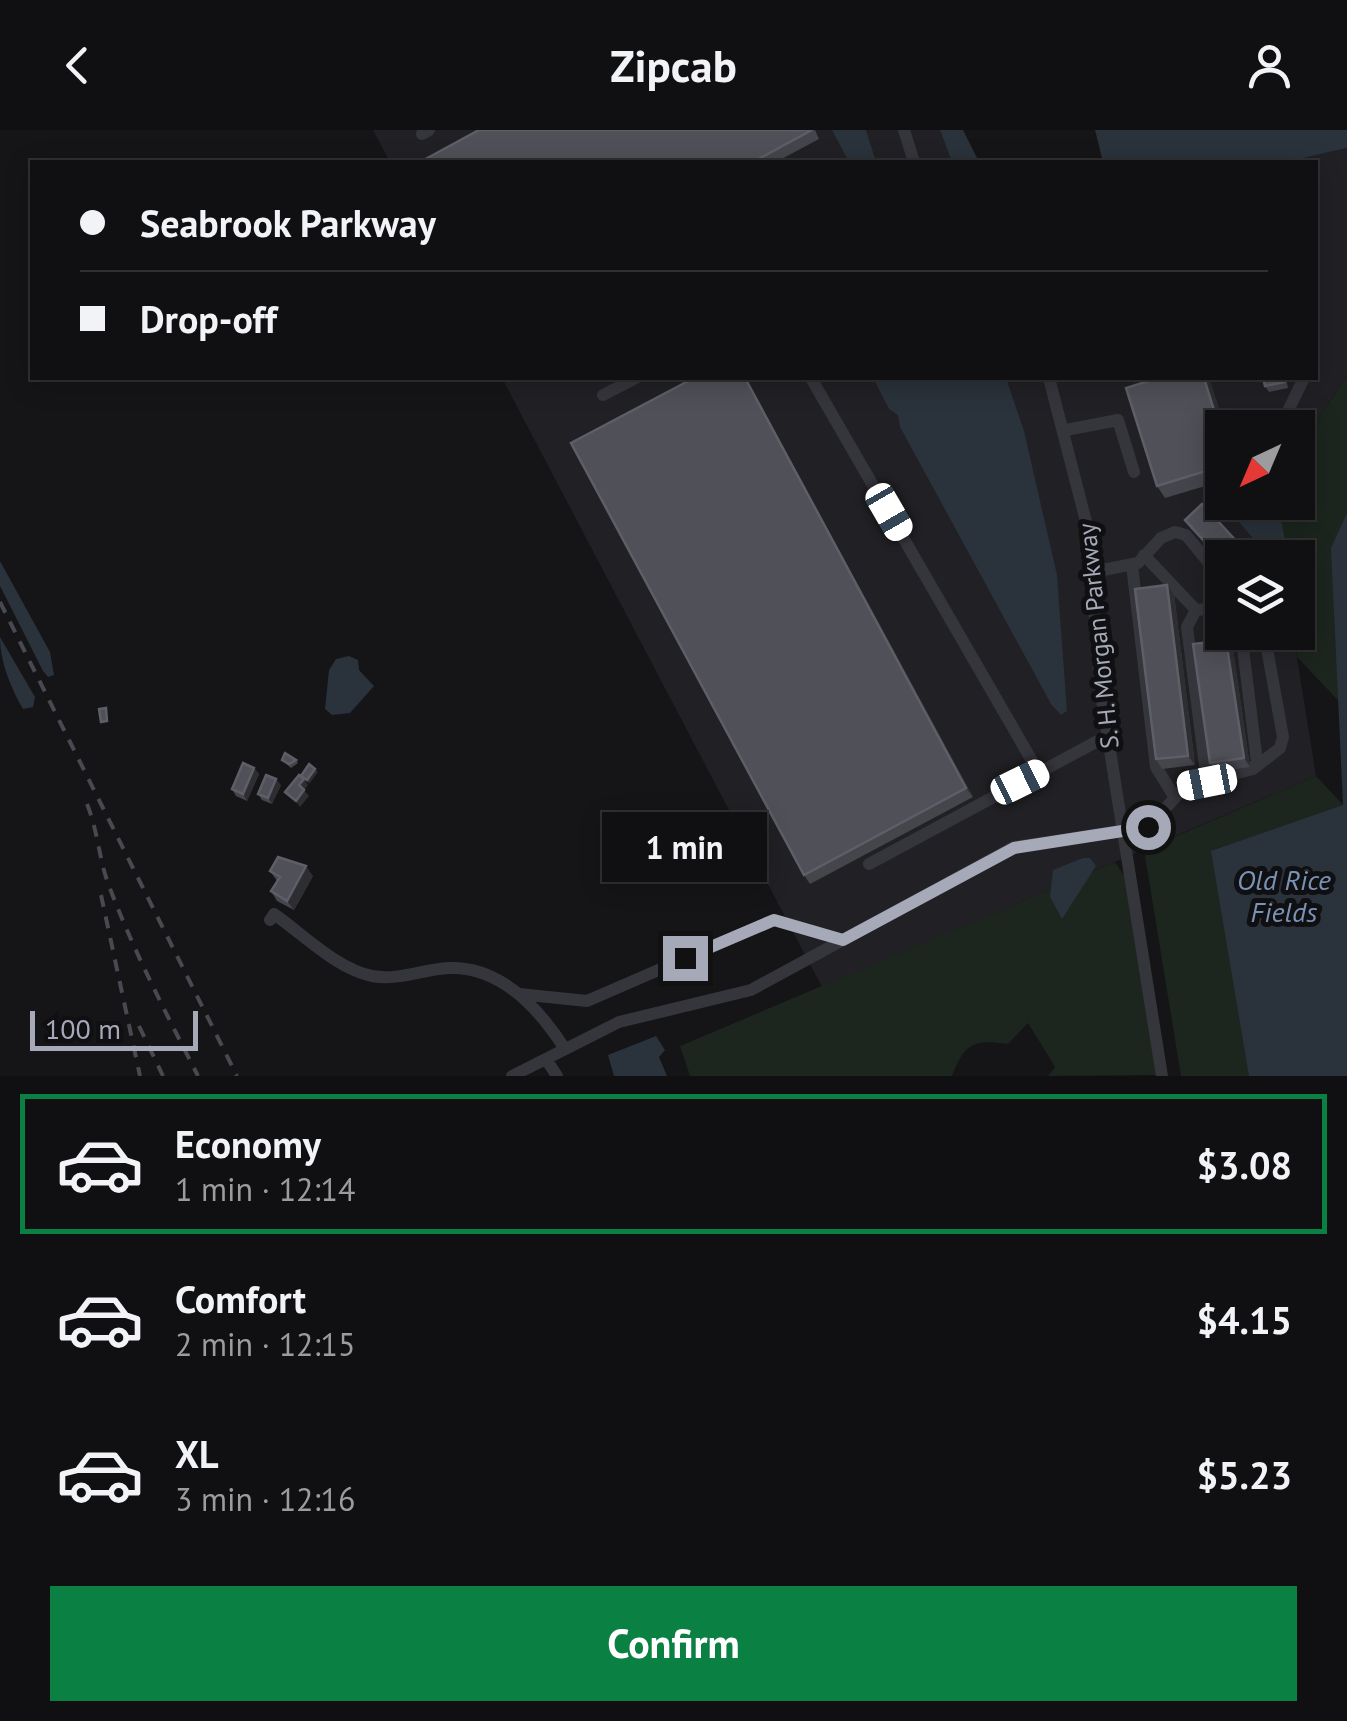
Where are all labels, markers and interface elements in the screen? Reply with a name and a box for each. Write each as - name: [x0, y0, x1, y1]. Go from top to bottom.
- text: Zipcab: [610, 36, 737, 94]
- icon: back: [50, 38, 105, 93]
- icon: person: [1242, 38, 1297, 93]
- text: Seabrook Parkway: [140, 198, 436, 247]
- text: Drop-off: [140, 294, 277, 343]
- north arrow: [1205, 410, 1315, 520]
- map controls: [1205, 410, 1315, 650]
- car: [861, 479, 917, 545]
- street label: S. H. Morgan Parkway: [1070, 521, 1126, 750]
- button: layers: [1205, 540, 1315, 650]
- car: [986, 755, 1054, 809]
- car: [1175, 762, 1239, 802]
- route start: [1126, 805, 1171, 850]
- callout: 1 min: [602, 813, 768, 883]
- text: 1 min: [645, 826, 724, 868]
- water label: Old Rice Fields: [1237, 861, 1331, 930]
- route end: [663, 936, 708, 981]
- scale bar: [30, 1006, 198, 1050]
- text: 100 m: [45, 1010, 121, 1047]
- icon: car: [55, 1119, 145, 1209]
- text: Economy: [175, 1119, 321, 1168]
- text: $3.08: [1196, 1140, 1292, 1189]
- text: 1 min · 12:14: [175, 1168, 355, 1210]
- icon: car: [55, 1274, 145, 1364]
- text: Comfort: [175, 1274, 306, 1323]
- text: $4.15: [1196, 1295, 1292, 1344]
- text: 2 min · 12:15: [175, 1323, 355, 1365]
- icon: car: [55, 1429, 145, 1519]
- text: XL: [175, 1429, 219, 1478]
- text: $5.23: [1196, 1450, 1292, 1499]
- text: 3 min · 12:16: [175, 1478, 355, 1520]
- button: Confirm: [50, 1586, 1297, 1701]

